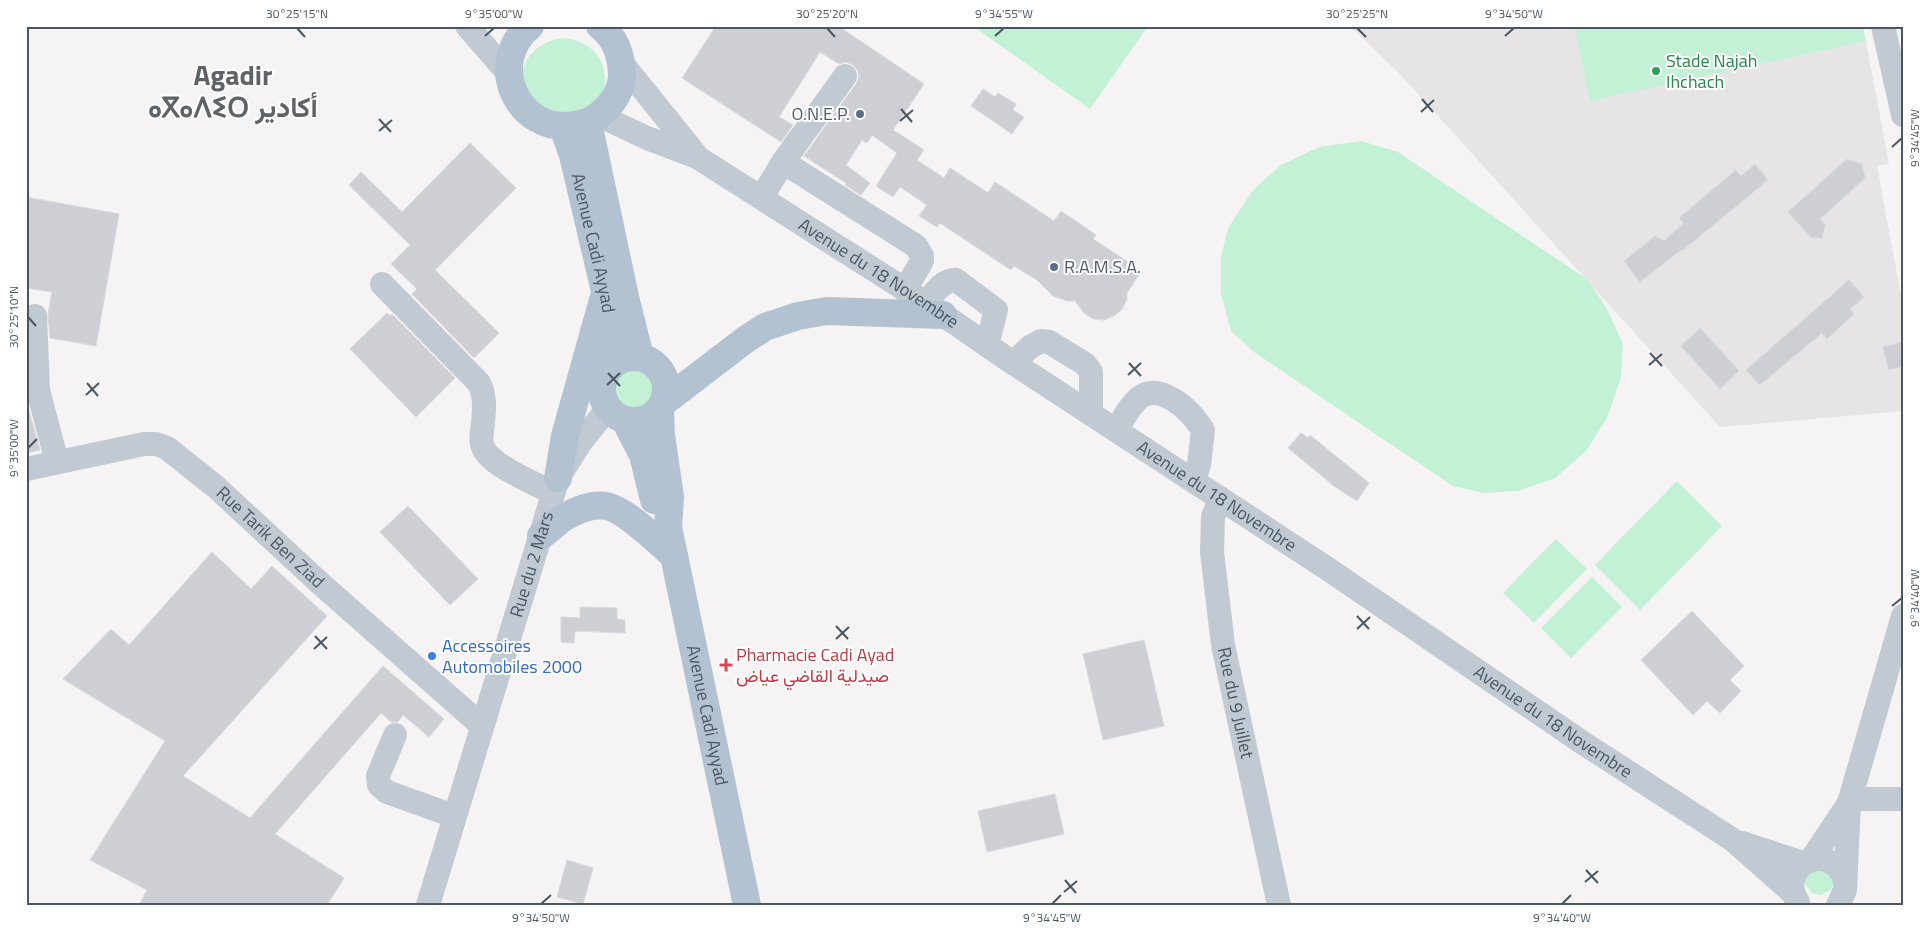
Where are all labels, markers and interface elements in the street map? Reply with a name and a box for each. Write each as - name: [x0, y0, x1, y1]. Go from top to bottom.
- text: 30°25'15"N: [266, 4, 328, 23]
- text: 9°35'00"W: [465, 4, 523, 23]
- text: 30°25'20"N: [796, 4, 858, 23]
- text: 9°34'55"W: [975, 4, 1033, 23]
- text: 30°25'25"N: [1326, 4, 1388, 23]
- text: 9°34'50"W: [1485, 4, 1543, 23]
- place label: Stade Najah Ihchach: [1666, 47, 1757, 95]
- district label: Agadir ⴰⴳⴰⴷⵉⵔ أكادير: [148, 53, 318, 128]
- marker: Stade Najah Ihchach: [1650, 65, 1662, 77]
- place label: O.N.E.P.: [791, 100, 850, 127]
- marker: O.N.E.P.: [854, 108, 866, 120]
- text: 9°34'45"W: [1905, 109, 1924, 167]
- street label: Avenue Cadi Ayyad: [565, 170, 623, 315]
- street label: Avenue du 18 Novembre: [793, 211, 965, 335]
- place label: R.A.M.S.A.: [1064, 253, 1141, 280]
- marker: R.A.M.S.A.: [1048, 261, 1060, 273]
- text: 30°25'10"N: [4, 286, 23, 348]
- text: 9°35'00"W: [4, 419, 23, 477]
- street label: Avenue du 18 Novembre: [1132, 434, 1302, 558]
- street label: Rue Tarik Ben Ziad: [210, 480, 331, 594]
- street label: Rue du 2 Mars: [502, 508, 560, 621]
- text: 9°34'40"W: [1905, 569, 1924, 627]
- place label: Accessoires Automobiles 2000: [442, 632, 582, 680]
- place label: Pharmacie Cadi Ayad صيدلية القاضي عياض: [736, 641, 894, 691]
- street label: Avenue Cadi Ayyad: [680, 642, 736, 788]
- street label: Rue du 9 Juillet: [1211, 644, 1261, 762]
- marker: Accessoires Automobiles 2000: [426, 650, 438, 662]
- street label: Avenue du 18 Novembre: [1468, 658, 1638, 785]
- marker: Pharmacie Cadi Ayad صيدلية القاضي عياض: [720, 659, 732, 671]
- text: 9°34'50"W: [512, 908, 570, 927]
- text: 9°34'45"W: [1023, 908, 1081, 927]
- text: 9°34'40"W: [1533, 908, 1591, 927]

